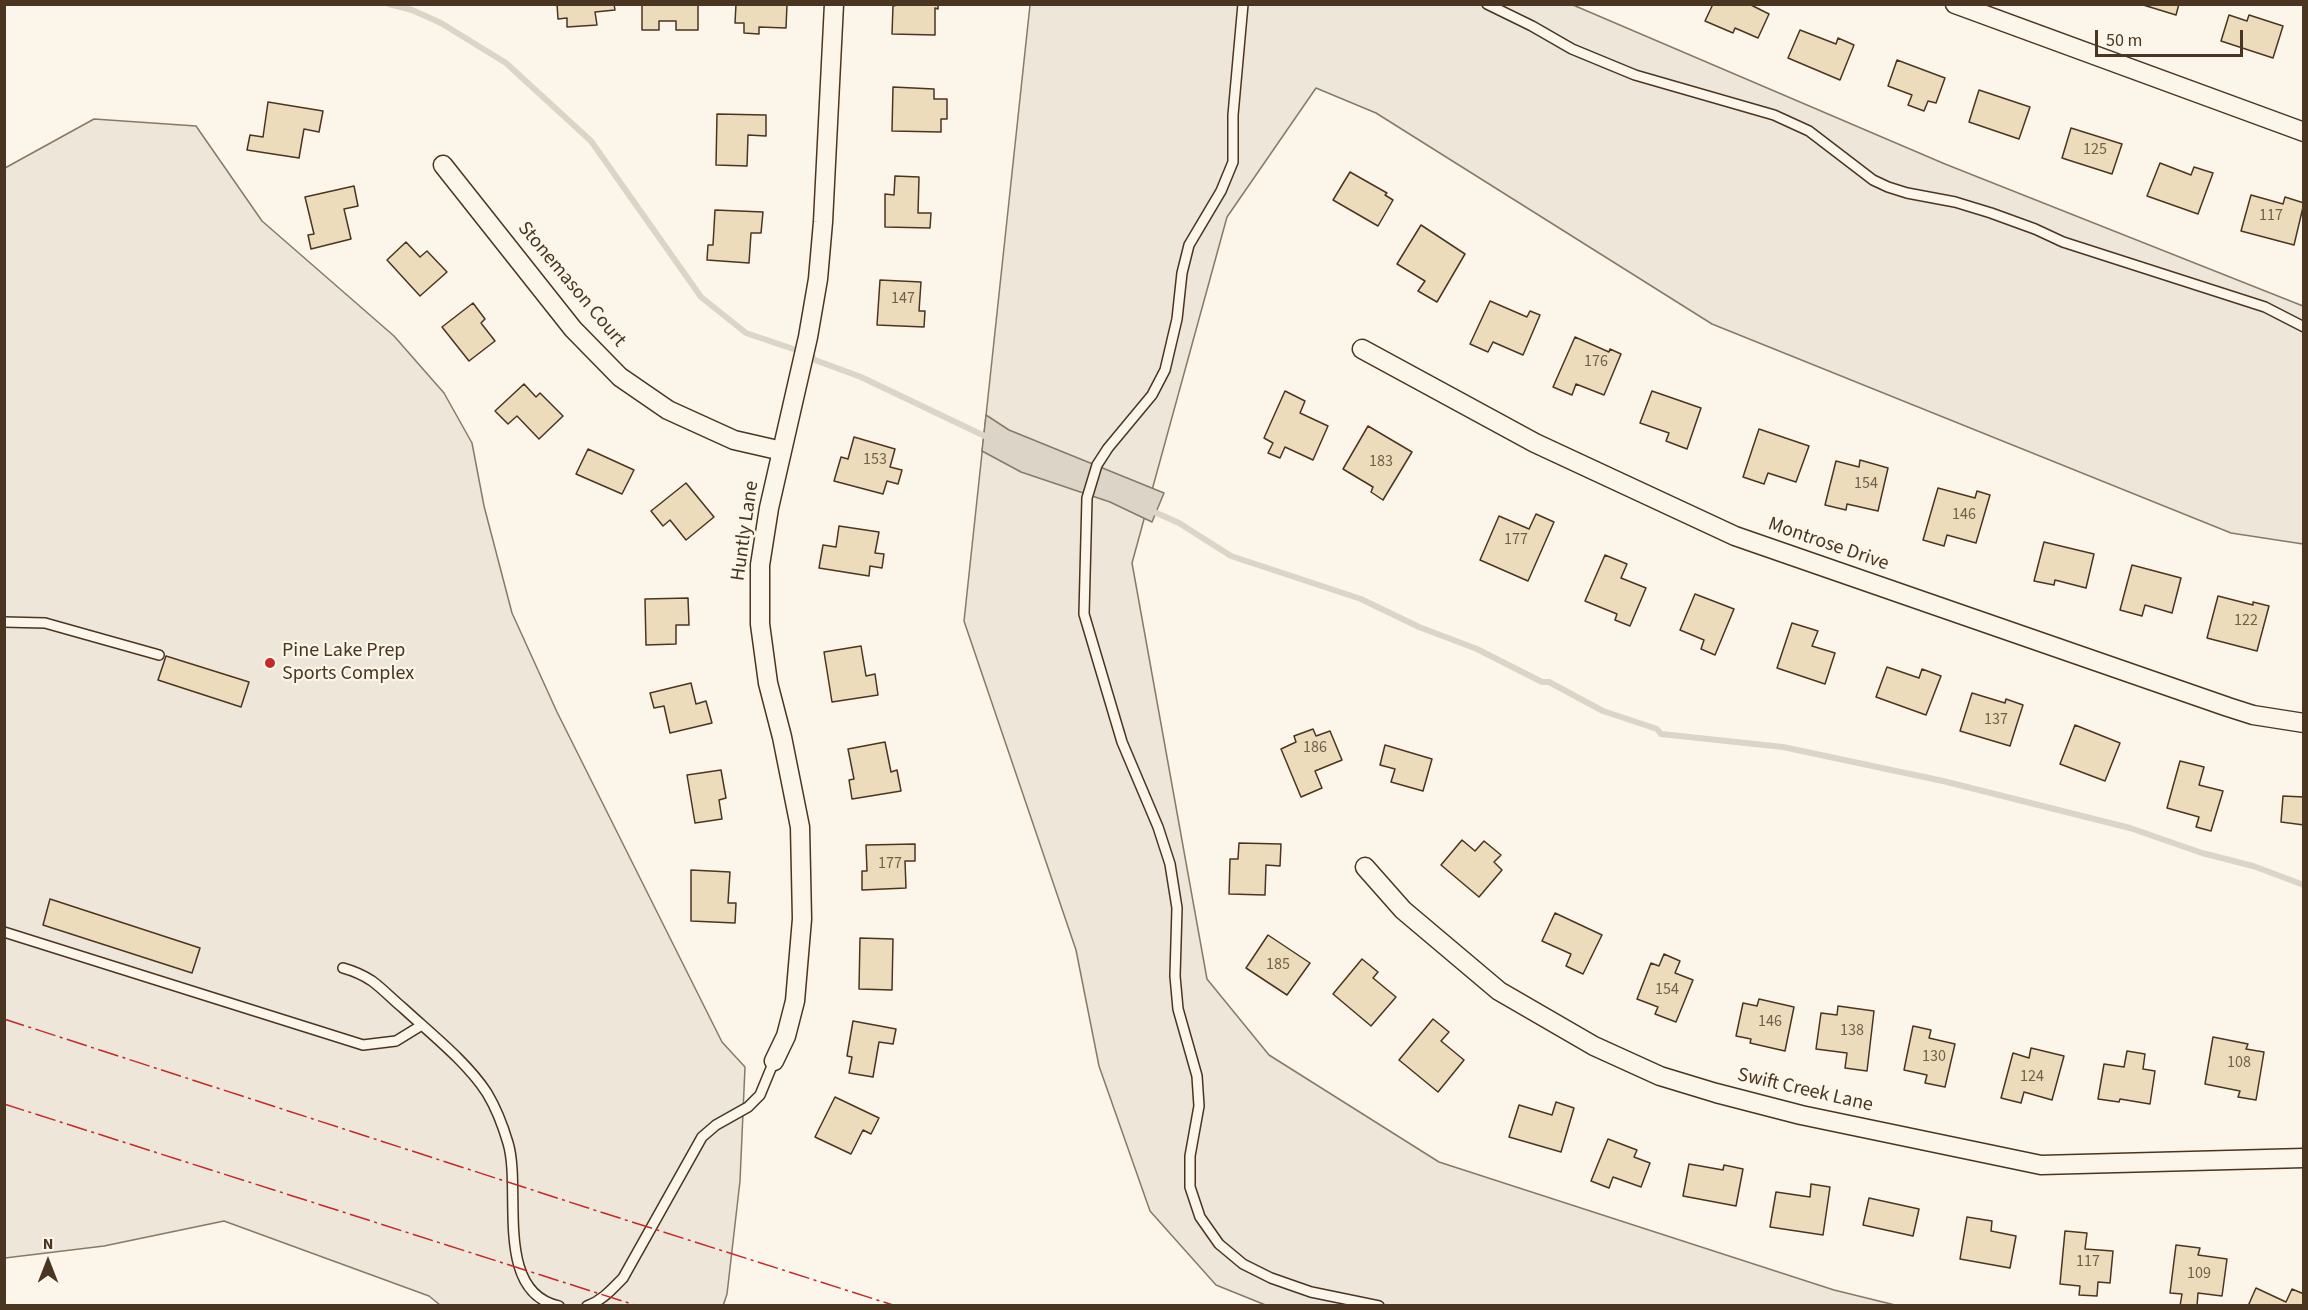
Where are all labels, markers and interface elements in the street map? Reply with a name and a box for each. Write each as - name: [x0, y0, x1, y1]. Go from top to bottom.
- scale bar: [2098, 18, 2246, 56]
- text: 50 m: [2106, 28, 2142, 53]
- house number: 125: [2083, 140, 2107, 160]
- house number: 117: [2259, 206, 2283, 226]
- street label: Stonemason Court: [512, 218, 630, 352]
- house number: 147: [891, 289, 915, 309]
- house number: 176: [1584, 352, 1608, 372]
- house number: 153: [863, 450, 887, 470]
- house number: 183: [1369, 452, 1393, 472]
- house number: 154: [1854, 474, 1878, 494]
- street label: Huntly Lane: [727, 479, 765, 583]
- house number: 146: [1952, 505, 1976, 525]
- street label: Montrose Drive: [1764, 513, 1892, 577]
- house number: 177: [1504, 530, 1528, 550]
- house number: 122: [2234, 611, 2258, 631]
- place label: Pine Lake Prep Sports Complex: [282, 640, 414, 687]
- marker: Pine Lake Prep Sports Complex: [263, 656, 277, 670]
- house number: 137: [1984, 710, 2008, 730]
- house number: 186: [1303, 738, 1327, 758]
- house number: 177: [878, 854, 902, 874]
- house number: 185: [1266, 955, 1290, 975]
- house number: 154: [1655, 980, 1679, 1000]
- house number: 146: [1758, 1012, 1782, 1032]
- house number: 138: [1840, 1021, 1864, 1041]
- house number: 130: [1922, 1047, 1946, 1067]
- house number: 108: [2227, 1053, 2251, 1073]
- street label: Swift Creek Lane: [1735, 1064, 1875, 1118]
- house number: 124: [2020, 1067, 2044, 1087]
- north arrow: [18, 1232, 78, 1292]
- text: N: [43, 1233, 53, 1255]
- house number: 117: [2076, 1252, 2100, 1272]
- house number: 109: [2187, 1264, 2211, 1284]

